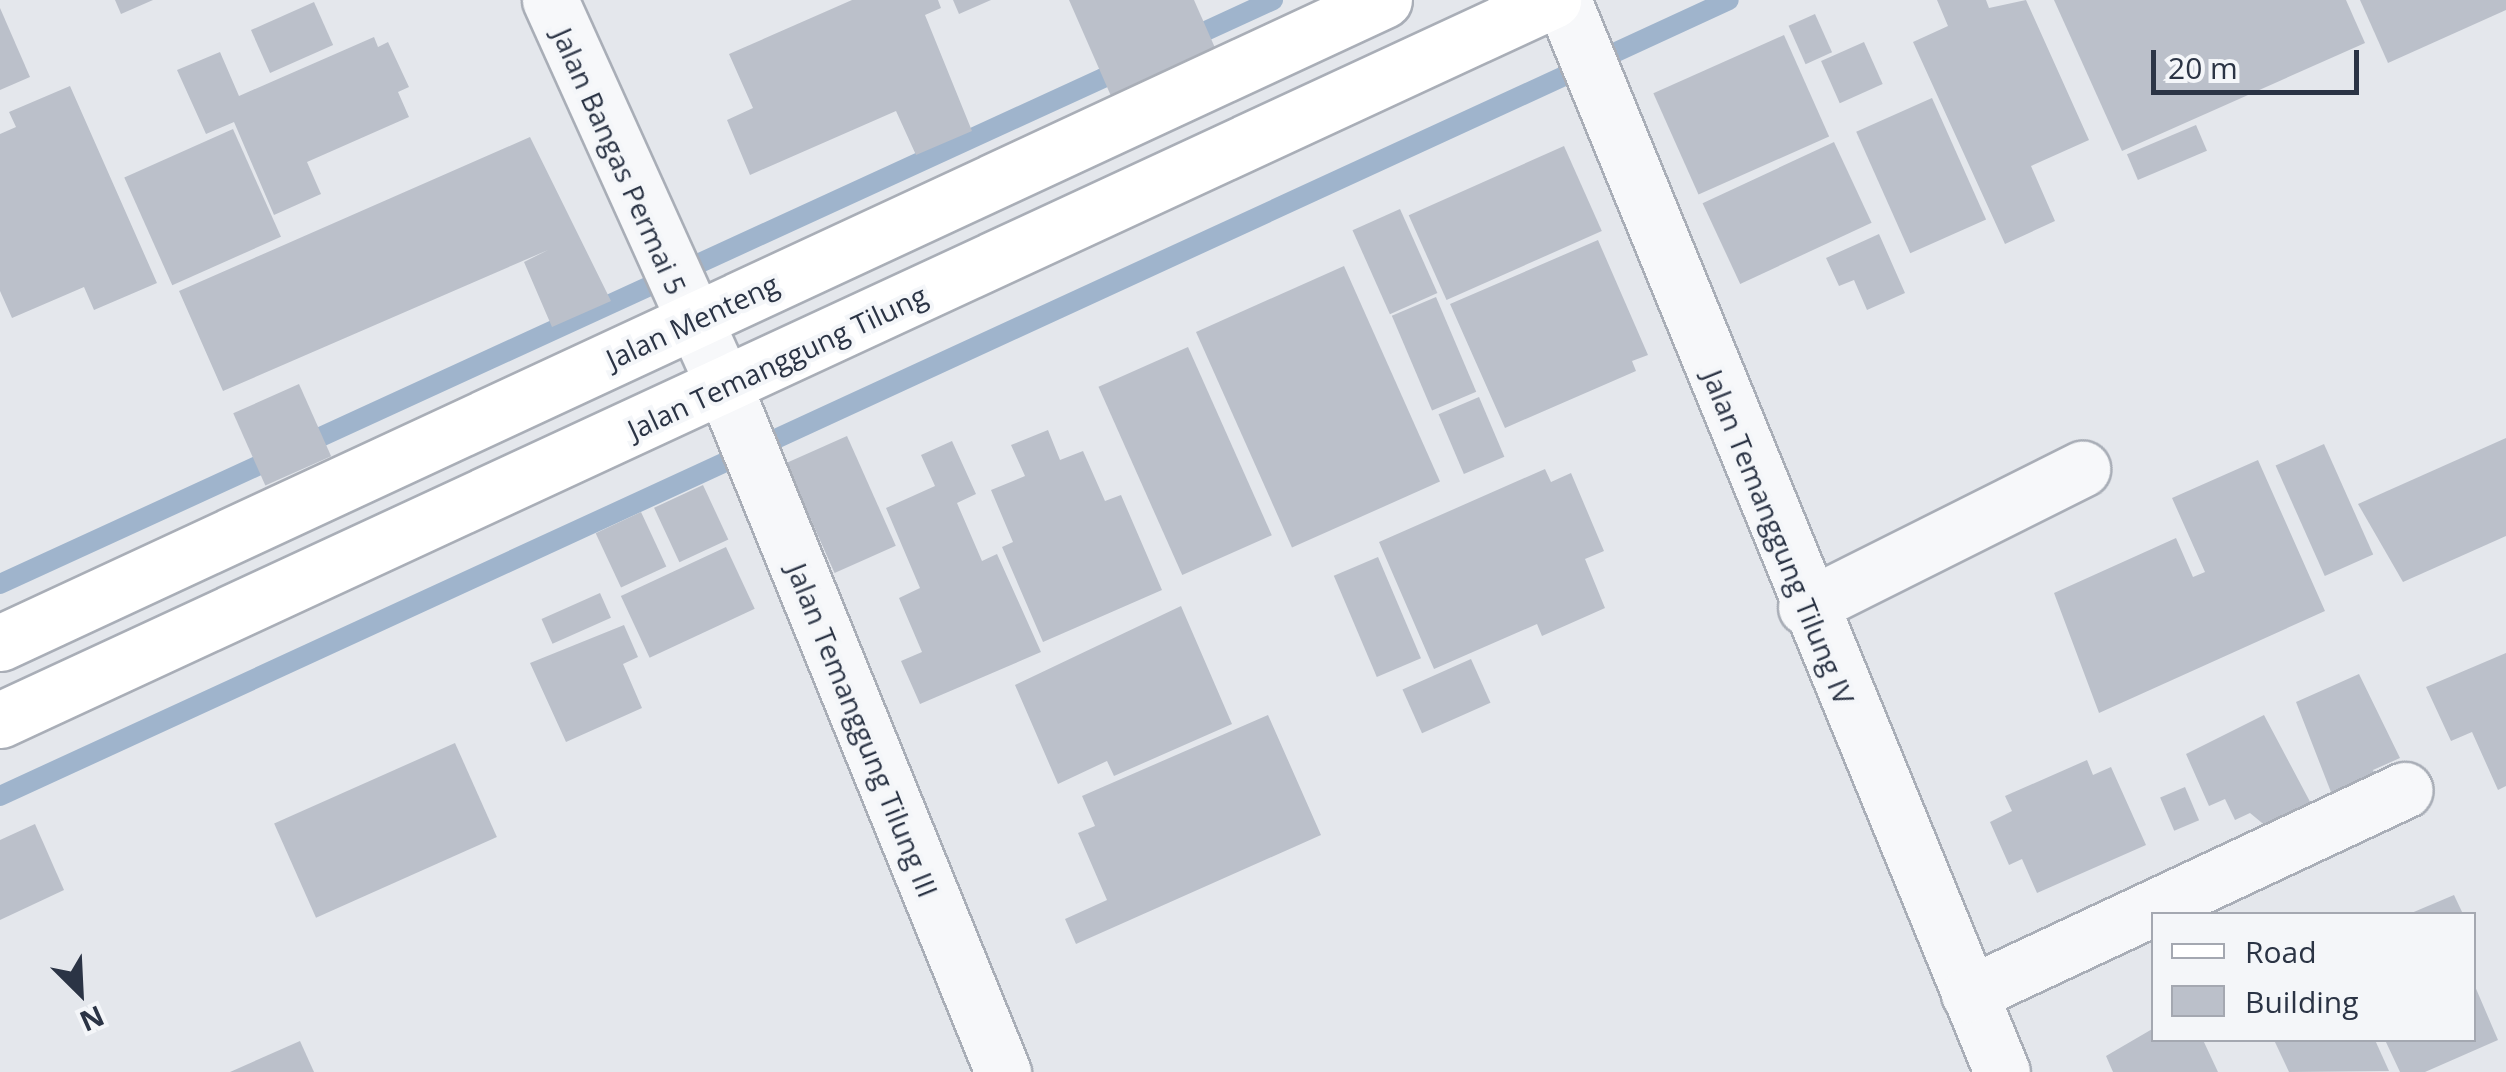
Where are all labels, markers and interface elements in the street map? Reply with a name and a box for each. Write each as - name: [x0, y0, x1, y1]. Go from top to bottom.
- street label: Jalan Bangas Permai 5: [546, 23, 694, 299]
- scale bar: [2156, 30, 2364, 92]
- text: 20 m: [2168, 47, 2238, 88]
- street label: Jalan Menteng: [600, 266, 784, 376]
- street label: Jalan Temanggung Tilung: [622, 278, 932, 446]
- street label: Jalan Temanggung Tilung IV: [1696, 365, 1862, 709]
- street label: Jalan Temanggung Tilung III: [781, 558, 945, 902]
- legend: [2151, 912, 2476, 1042]
- text: Road: [2245, 931, 2317, 972]
- north arrow: [30, 942, 130, 1042]
- text: Building: [2245, 981, 2359, 1022]
- text: N: [74, 997, 110, 1041]

